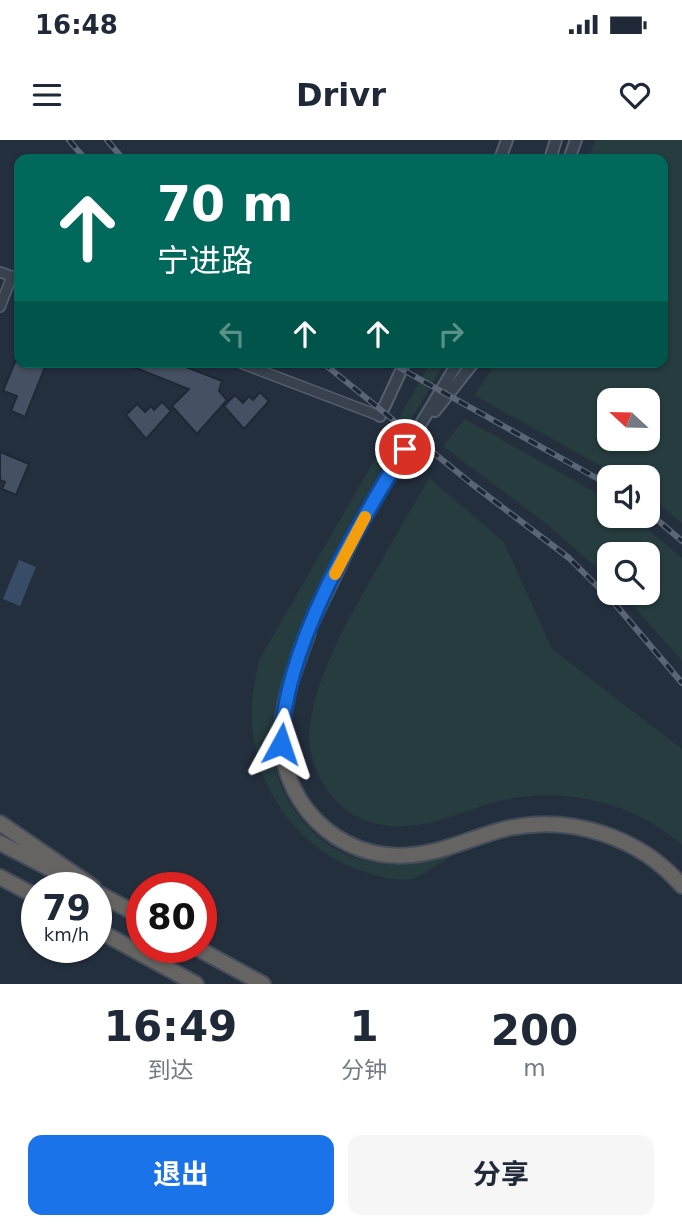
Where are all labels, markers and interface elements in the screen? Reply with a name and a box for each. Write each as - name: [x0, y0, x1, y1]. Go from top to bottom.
- text: 16:48: [35, 10, 118, 40]
- icon: menu: [28, 76, 66, 114]
- text: Drivr: [296, 76, 386, 114]
- icon: heart: [616, 76, 654, 114]
- text: 70 m: [157, 176, 293, 233]
- icon: ahead: [42, 182, 133, 273]
- text: 宁进路: [157, 242, 253, 280]
- icon: left: [213, 315, 251, 353]
- icon: ahead: [286, 315, 324, 353]
- icon: ahead: [359, 315, 397, 353]
- icon: right: [432, 315, 470, 353]
- north arrow: [597, 388, 660, 452]
- map controls: [597, 388, 660, 605]
- pin: [375, 419, 435, 479]
- icon: arrive: [386, 430, 424, 468]
- button: sound: [597, 465, 660, 528]
- button: search: [597, 542, 660, 605]
- position arrow: [244, 707, 318, 781]
- speed limit sign: 80: [126, 872, 217, 963]
- text: 79: [42, 888, 91, 928]
- text: km/h: [44, 924, 89, 945]
- text: 16:49: [104, 1002, 237, 1051]
- text: 1: [349, 1002, 379, 1051]
- text: 200: [491, 1006, 578, 1055]
- text: m: [523, 1055, 546, 1081]
- text: 到达: [148, 1057, 194, 1083]
- text: 分钟: [341, 1057, 387, 1083]
- button: 退出: [28, 1135, 334, 1215]
- button: 分享: [348, 1135, 654, 1215]

